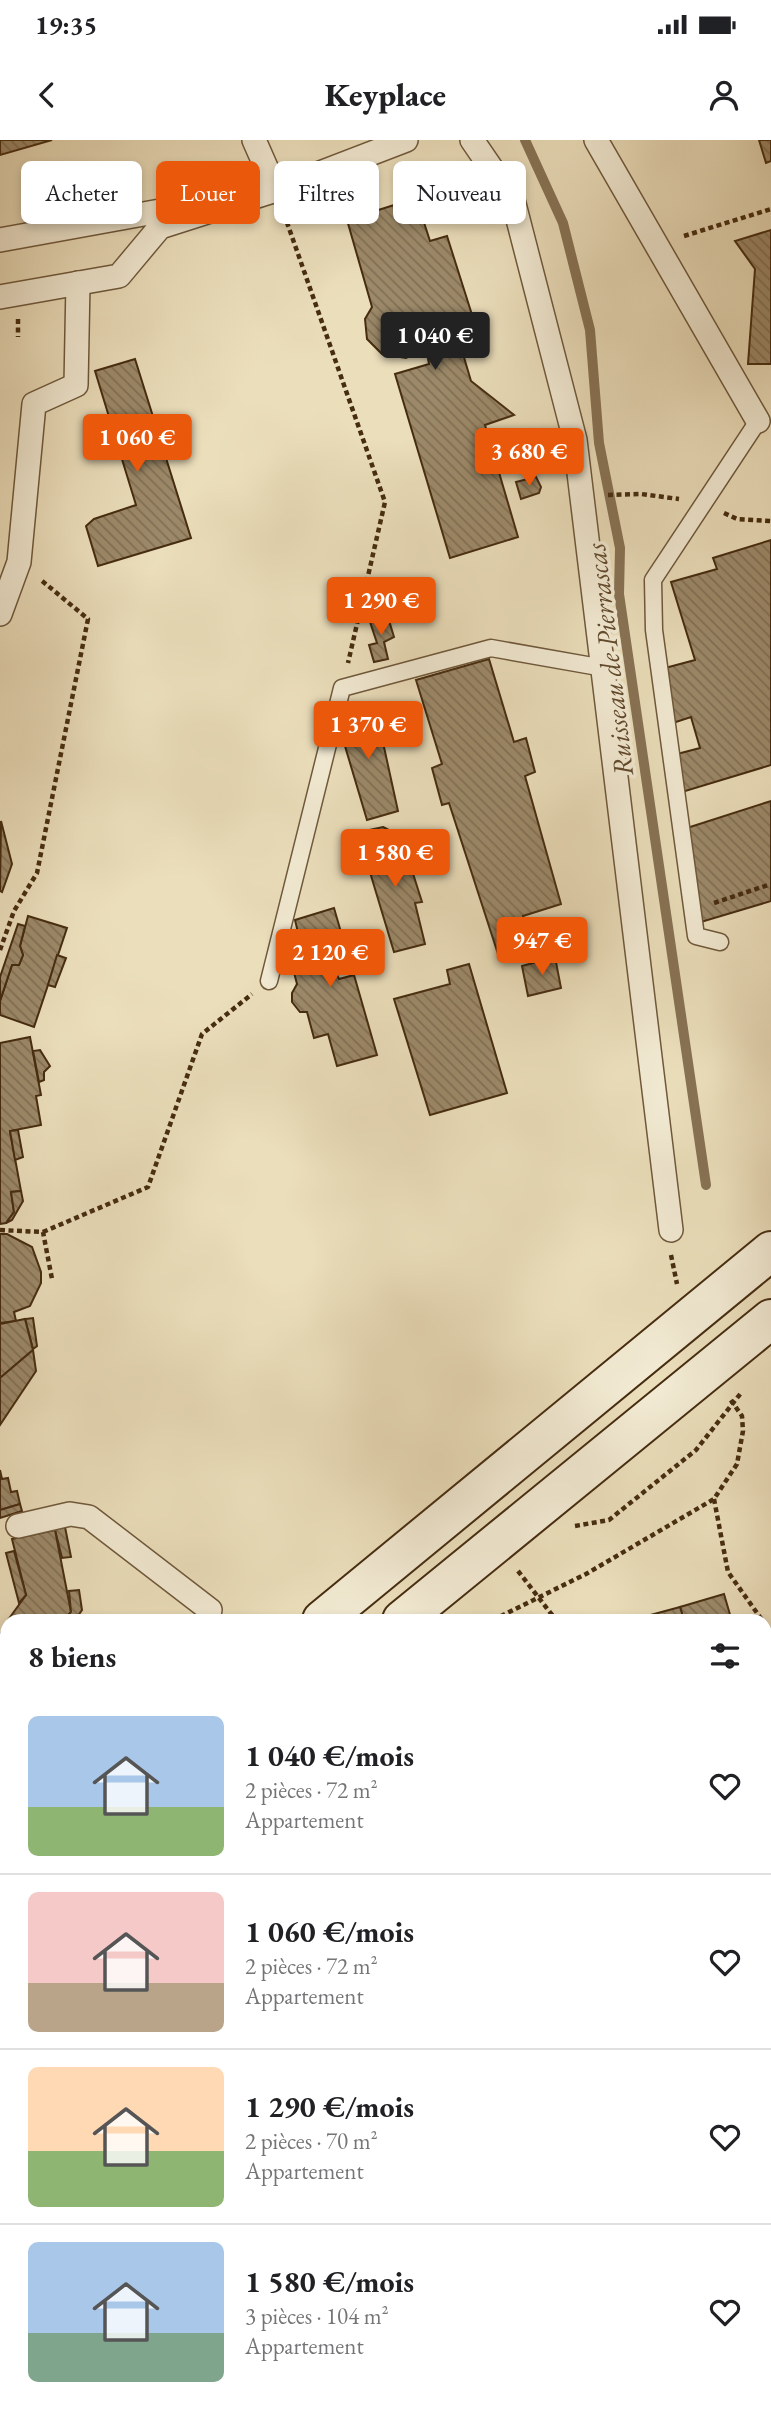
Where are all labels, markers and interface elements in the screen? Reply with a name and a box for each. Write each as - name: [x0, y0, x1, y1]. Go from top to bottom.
- text: 19:35: [35, 8, 97, 42]
- text: Keyplace: [325, 74, 446, 116]
- icon: back: [28, 76, 66, 114]
- icon: person: [705, 76, 743, 114]
- chip: Acheter: [21, 161, 142, 224]
- chip: Louer: [156, 161, 260, 224]
- chip: Filtres: [274, 161, 379, 224]
- chip: Nouveau: [393, 161, 526, 224]
- pin: 1 040 €: [370, 313, 500, 372]
- text: 1 040 €: [397, 320, 473, 350]
- pin: 1 060 €: [72, 414, 202, 474]
- text: 1 060 €: [99, 422, 175, 452]
- pin: 3 680 €: [464, 428, 594, 488]
- text: 3 680 €: [491, 436, 567, 466]
- water label: Ruisseau de Pierrascas: [577, 541, 641, 779]
- pin: 1 290 €: [316, 578, 446, 637]
- text: 1 290 €: [343, 585, 419, 615]
- pin: 1 370 €: [303, 702, 433, 761]
- text: 1 370 €: [330, 709, 406, 739]
- pin: 1 580 €: [330, 830, 460, 889]
- text: 1 580 €: [357, 837, 433, 867]
- pin: 947 €: [493, 918, 591, 977]
- text: 947 €: [513, 925, 571, 955]
- pin: 2 120 €: [265, 930, 395, 989]
- text: 2 120 €: [292, 937, 368, 967]
- text: 8 biens: [28, 1637, 116, 1676]
- icon: filters: [706, 1637, 744, 1675]
- text: 1 040 €/mois: [245, 1736, 414, 1775]
- icon: home: [84, 1744, 168, 1828]
- icon: heart: [706, 1767, 744, 1805]
- text: 2 pièces · 72 m²: [245, 1775, 378, 1805]
- text: Appartement: [245, 1805, 364, 1835]
- text: 1 060 €/mois: [245, 1912, 414, 1951]
- icon: home: [84, 1920, 168, 2004]
- icon: heart: [706, 1943, 744, 1981]
- text: 2 pièces · 72 m²: [245, 1951, 378, 1981]
- text: Appartement: [245, 1981, 364, 2011]
- text: 1 290 €/mois: [245, 2087, 414, 2126]
- icon: home: [84, 2095, 168, 2179]
- icon: heart: [706, 2118, 744, 2156]
- text: 2 pièces · 70 m²: [245, 2126, 378, 2156]
- text: Appartement: [245, 2156, 364, 2186]
- text: 1 580 €/mois: [245, 2262, 414, 2301]
- icon: home: [84, 2270, 168, 2354]
- icon: heart: [706, 2293, 744, 2331]
- text: 3 pièces · 104 m²: [245, 2301, 389, 2331]
- text: Appartement: [245, 2331, 364, 2361]

